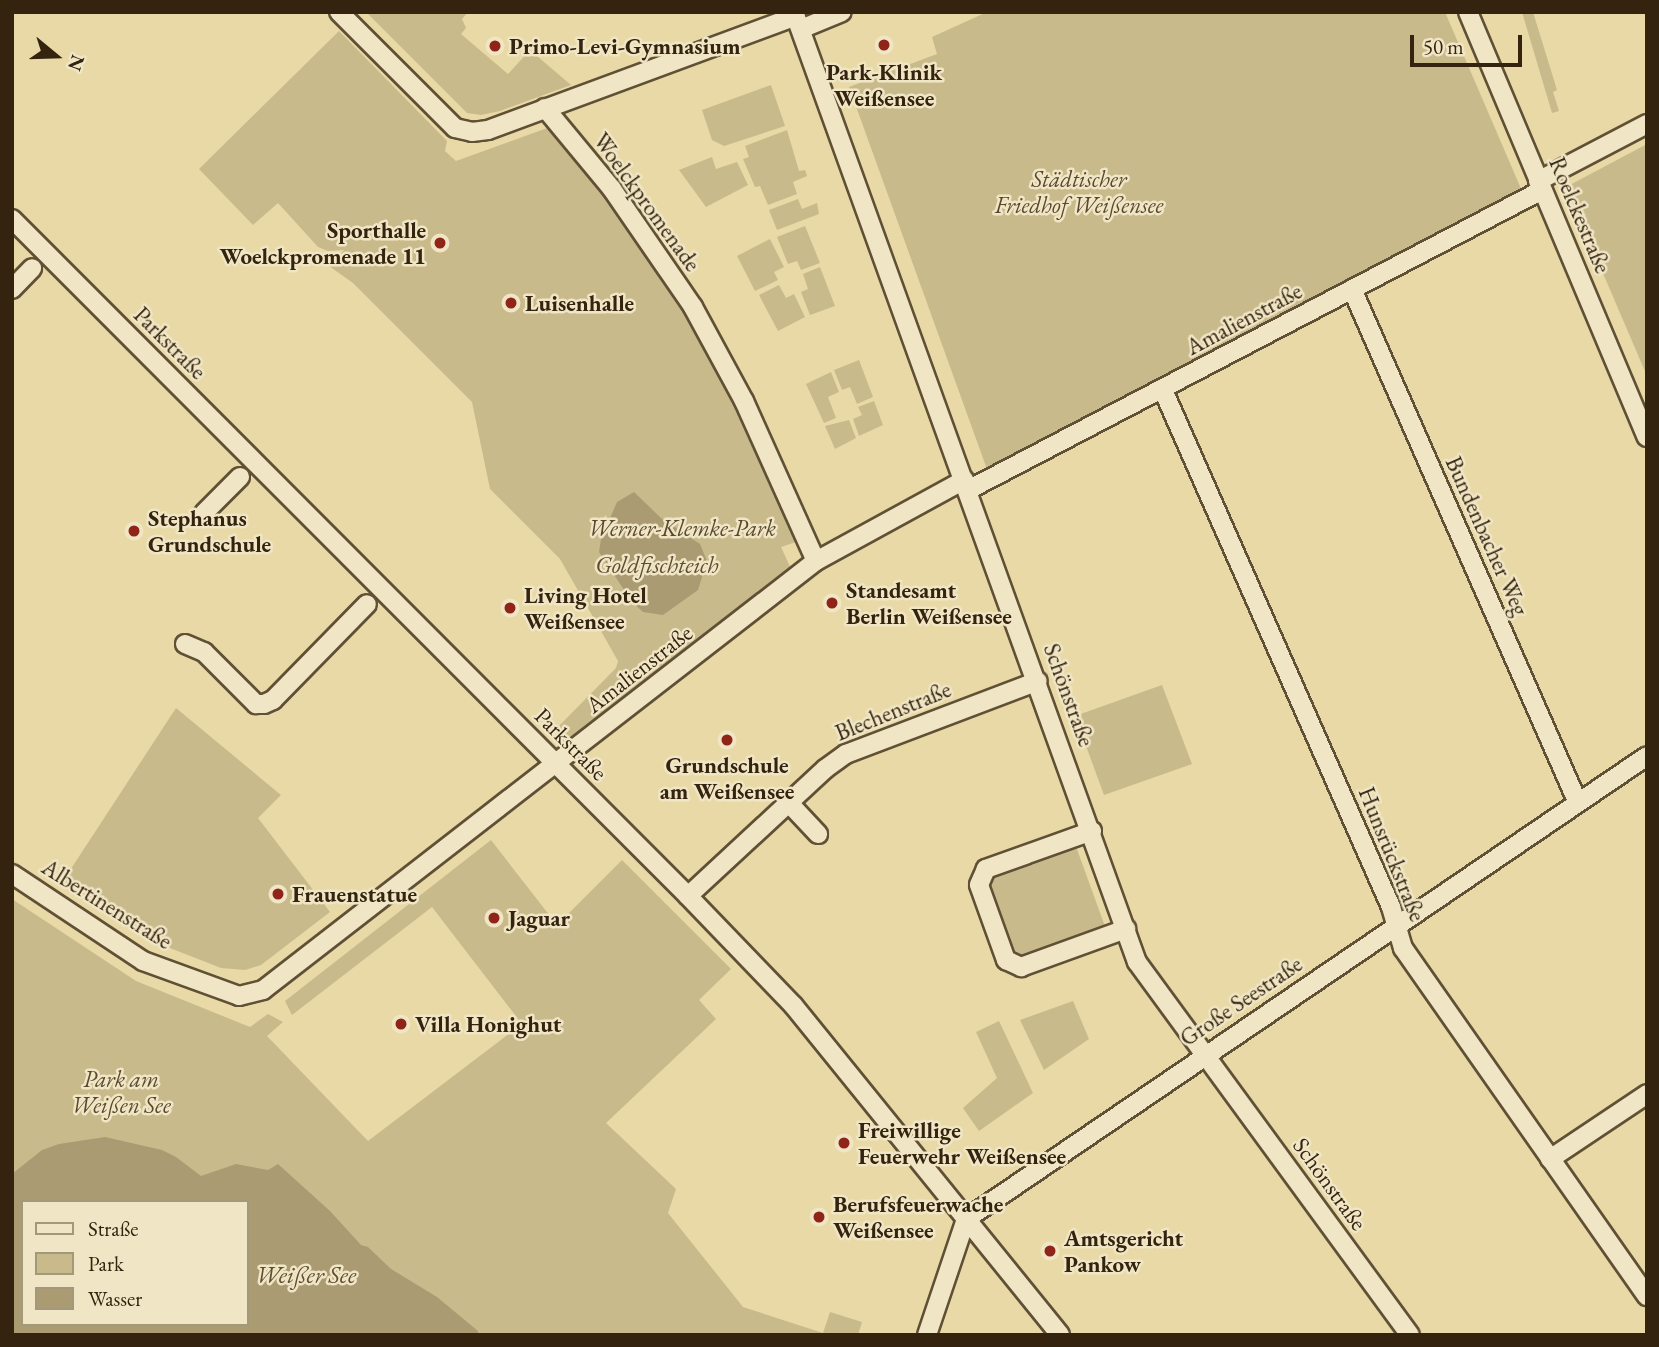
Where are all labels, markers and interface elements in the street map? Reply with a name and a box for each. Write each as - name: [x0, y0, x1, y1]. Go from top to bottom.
- north arrow: [21, 21, 91, 91]
- scale bar: [1414, 21, 1526, 65]
- place label: Primo-Levi-Gymnasium: [509, 32, 741, 60]
- text: 50 m: [1423, 33, 1464, 60]
- marker: Park-Klinik Weißensee: [874, 35, 894, 55]
- marker: Primo-Levi-Gymnasium: [487, 38, 503, 54]
- text: N: [62, 52, 91, 74]
- place label: Park-Klinik Weißensee: [826, 58, 942, 112]
- street label: Woelckpromenade: [587, 127, 707, 277]
- street label: Roelckestraße: [1543, 153, 1617, 277]
- park label: Städtischer Friedhof Weißensee: [995, 165, 1163, 219]
- place label: Sporthalle Woelckpromenade 11: [220, 216, 426, 270]
- marker: Sporthalle Woelckpromenade 11: [432, 235, 448, 251]
- street label: Amalienstraße: [1181, 277, 1307, 361]
- place label: Luisenhalle: [525, 289, 634, 317]
- marker: Luisenhalle: [503, 295, 519, 311]
- street label: Parkstraße: [128, 301, 212, 385]
- street label: Bundenbacher Weg: [1440, 452, 1534, 620]
- place label: Stephanus Grundschule: [148, 504, 271, 558]
- park label: Werner-Klemke-Park: [588, 514, 776, 542]
- marker: Stephanus Grundschule: [126, 523, 142, 539]
- water label: Goldfischteich: [595, 551, 719, 579]
- place label: Standesamt Berlin Weißensee: [846, 576, 1012, 630]
- place label: Living Hotel Weißensee: [524, 581, 647, 635]
- marker: Standesamt Berlin Weißensee: [824, 595, 840, 611]
- marker: Living Hotel Weißensee: [502, 600, 518, 616]
- street label: Amalienstraße: [580, 619, 698, 719]
- street label: Schönstraße: [1038, 640, 1100, 750]
- street label: Blechenstraße: [831, 675, 955, 747]
- street label: Parkstraße: [529, 702, 613, 786]
- marker: Grundschule am Weißensee: [719, 732, 735, 748]
- place label: Grundschule am Weißensee: [660, 751, 794, 805]
- street label: Hunsrückstraße: [1353, 783, 1431, 925]
- street label: Albertinenstraße: [37, 853, 177, 955]
- place label: Frauenstatue: [292, 880, 417, 908]
- marker: Frauenstatue: [270, 886, 286, 902]
- place label: Jaguar: [508, 904, 570, 932]
- marker: Jaguar: [486, 910, 502, 926]
- street label: Große Seestraße: [1175, 950, 1307, 1052]
- place label: Villa Honighut: [415, 1010, 561, 1038]
- marker: Villa Honighut: [393, 1016, 409, 1032]
- park label: Park am Weißen See: [71, 1065, 171, 1119]
- place label: Freiwillige Feuerwehr Weißensee: [858, 1116, 1066, 1170]
- street label: Schönstraße: [1287, 1132, 1373, 1236]
- marker: Freiwillige Feuerwehr Weißensee: [836, 1135, 852, 1151]
- place label: Berufsfeuerwache Weißensee: [833, 1190, 1003, 1244]
- legend: [21, 1200, 248, 1326]
- marker: Berufsfeuerwache Weißensee: [811, 1209, 827, 1225]
- text: Straße: [88, 1215, 139, 1242]
- place label: Amtsgericht Pankow: [1064, 1224, 1183, 1278]
- marker: Amtsgericht Pankow: [1042, 1243, 1058, 1259]
- text: Park: [88, 1250, 124, 1277]
- water label: Weißer See: [256, 1261, 356, 1289]
- text: Wasser: [88, 1285, 142, 1312]

